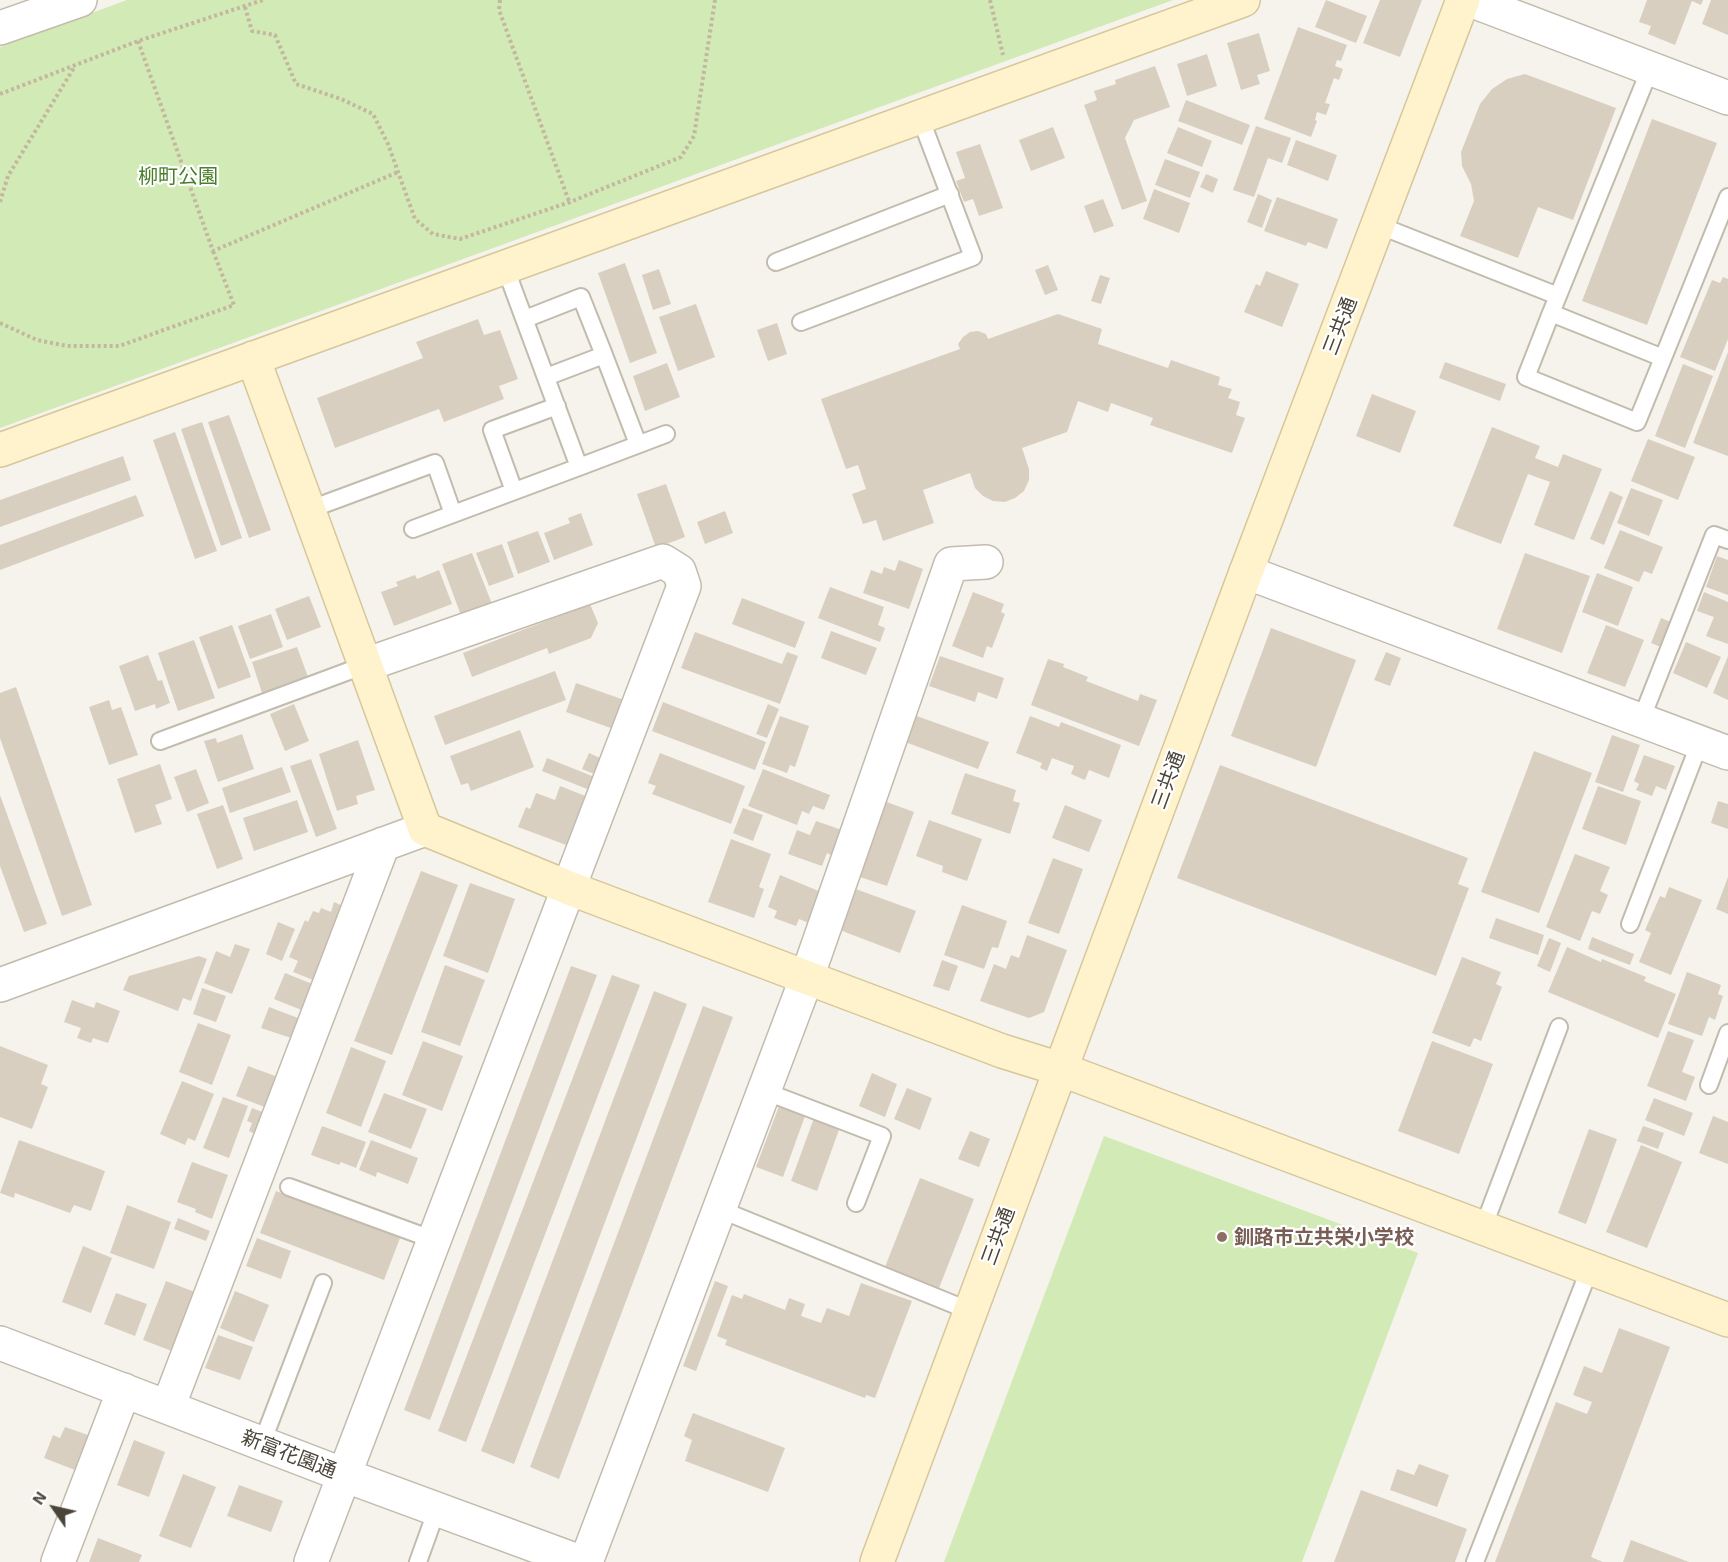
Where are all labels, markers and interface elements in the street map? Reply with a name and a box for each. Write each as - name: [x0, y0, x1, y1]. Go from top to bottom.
- park label: 柳町公園: [138, 164, 218, 188]
- street label: 三共通: [1318, 294, 1362, 358]
- street label: 三共通: [1146, 748, 1190, 812]
- street label: 三共通: [976, 1204, 1020, 1268]
- place label: 釧路市立共栄小学校: [1234, 1225, 1414, 1249]
- marker: 釧路市立共栄小学校: [1215, 1230, 1229, 1244]
- street label: 新富花園通: [238, 1425, 340, 1483]
- north arrow: [24, 1478, 84, 1538]
- text: N: [28, 1488, 50, 1508]

